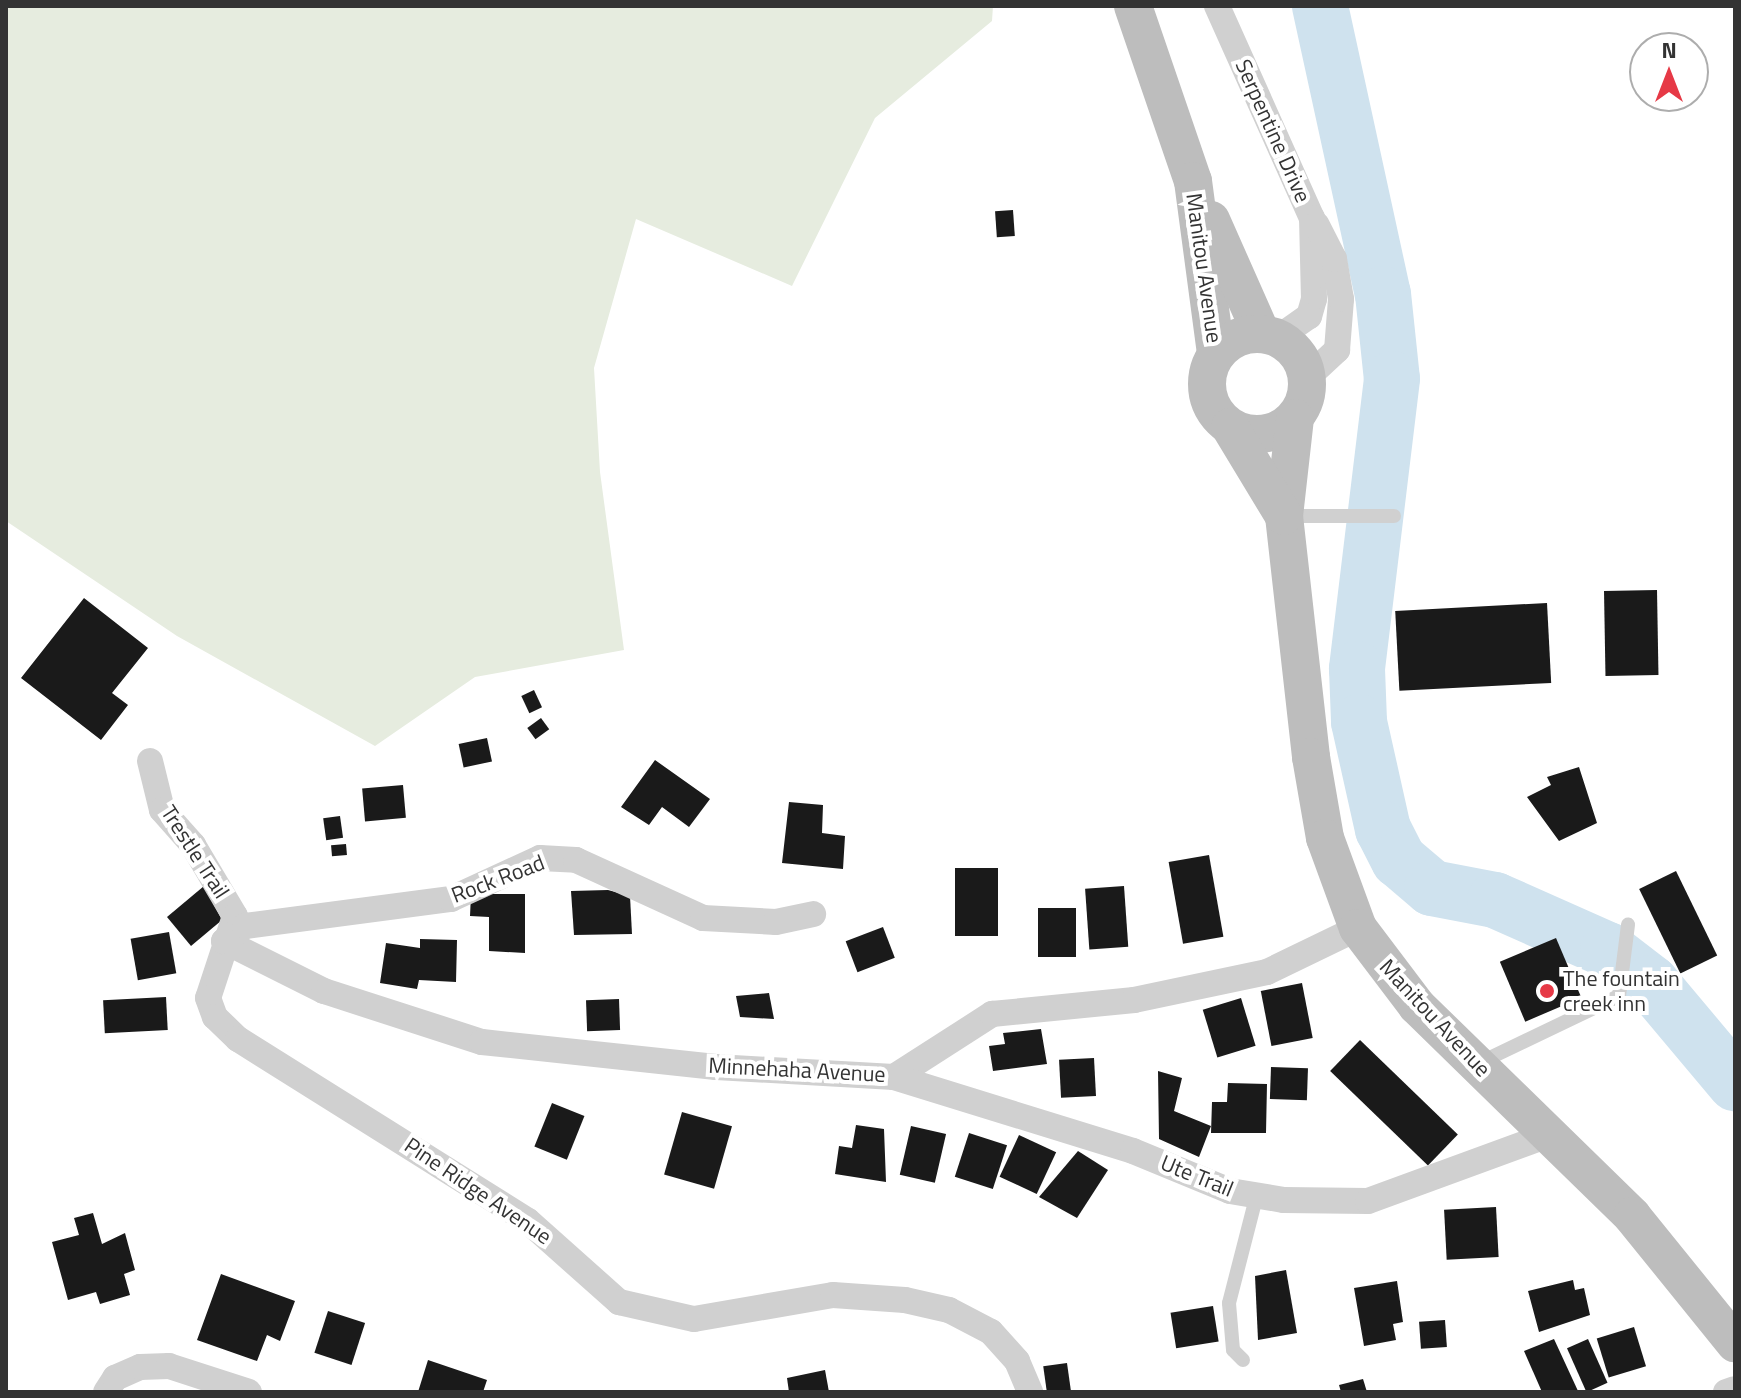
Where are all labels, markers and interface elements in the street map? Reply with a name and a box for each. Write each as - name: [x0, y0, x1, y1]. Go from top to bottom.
- north arrow: [1629, 32, 1709, 112]
- text: N: [1661, 33, 1677, 67]
- street label: Serpentine Drive: [1230, 56, 1316, 206]
- street label: Manitou Avenue: [1180, 191, 1228, 345]
- street label: Trestle Trail: [155, 801, 235, 903]
- street label: Rock Road: [448, 849, 548, 909]
- street label: Manitou Avenue: [1374, 954, 1496, 1082]
- place label: The fountain creek inn: [1563, 965, 1680, 1016]
- marker: The fountain creek inn: [1538, 982, 1556, 1000]
- street label: Minnehaha Avenue: [708, 1052, 886, 1088]
- street label: Pine Ridge Avenue: [399, 1132, 557, 1250]
- street label: Ute Trail: [1157, 1150, 1237, 1202]

